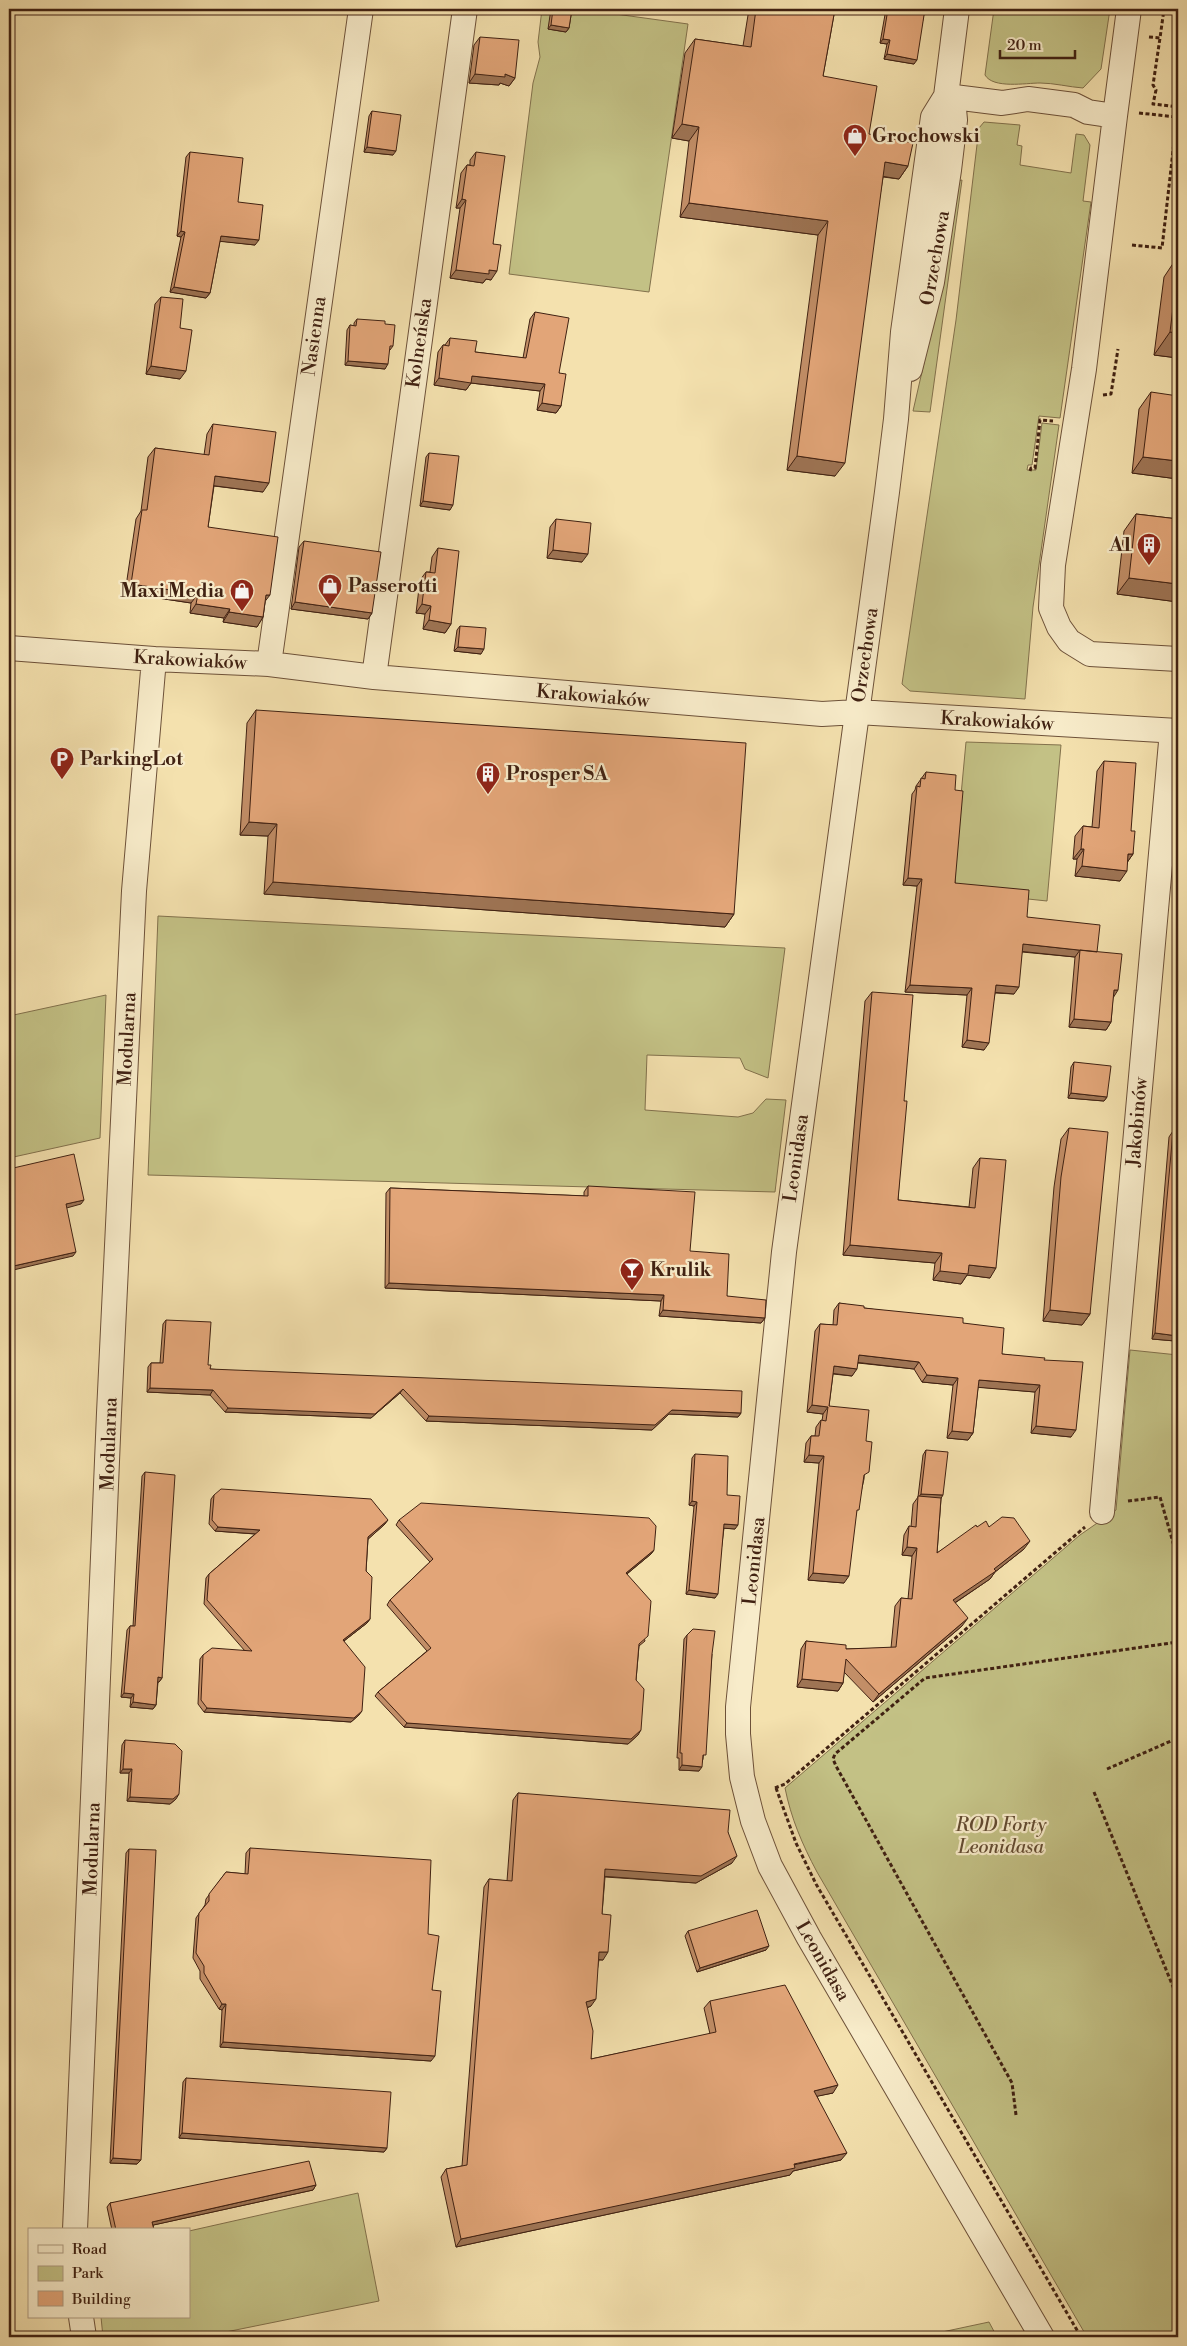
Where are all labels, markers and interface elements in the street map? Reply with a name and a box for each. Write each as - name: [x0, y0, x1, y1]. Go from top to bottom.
- scale bar: [1000, 28, 1074, 60]
- text: 20 m: [1007, 36, 1042, 55]
- shop icon: Grochowski: [842, 123, 868, 157]
- place label: Grochowski: [872, 124, 979, 148]
- street label: Orzechowa: [915, 208, 955, 307]
- street label: Nasienna: [297, 294, 331, 377]
- street label: Kolneńska: [401, 296, 437, 390]
- building icon: A1: [1136, 532, 1162, 566]
- place label: A1: [1108, 533, 1132, 557]
- shop icon: Passerotti: [317, 573, 343, 607]
- place label: Passerotti: [348, 574, 437, 598]
- shop icon: Maxi Media: [229, 578, 255, 612]
- place label: Maxi Media: [120, 579, 225, 603]
- street label: Orzechowa: [846, 606, 884, 704]
- street label: Krakowiaków: [133, 645, 248, 675]
- street label: Krakowiaków: [535, 679, 652, 713]
- street label: Krakowiaków: [940, 706, 1055, 736]
- parking icon: ParkingLot: [49, 746, 75, 780]
- place label: ParkingLot: [80, 747, 183, 771]
- building icon: Prosper SA: [475, 761, 501, 795]
- place label: Prosper SA: [506, 762, 608, 786]
- street label: Modularna: [113, 991, 141, 1086]
- street label: Jakobinów: [1121, 1075, 1153, 1169]
- street label: Leonidasa: [778, 1112, 814, 1204]
- bar icon: Krulik: [619, 1257, 645, 1291]
- place label: Krulik: [650, 1258, 711, 1282]
- street label: Modularna: [95, 1396, 123, 1491]
- street label: Leonidasa: [737, 1515, 771, 1606]
- street label: Modularna: [78, 1801, 106, 1896]
- park label: ROD Forty Leonidasa: [954, 1813, 1048, 1859]
- street label: Leonidasa: [790, 1917, 856, 2006]
- legend: [28, 2228, 190, 2318]
- text: Road: [72, 2240, 107, 2259]
- text: Park: [72, 2264, 104, 2283]
- text: Building: [71, 2290, 131, 2309]

